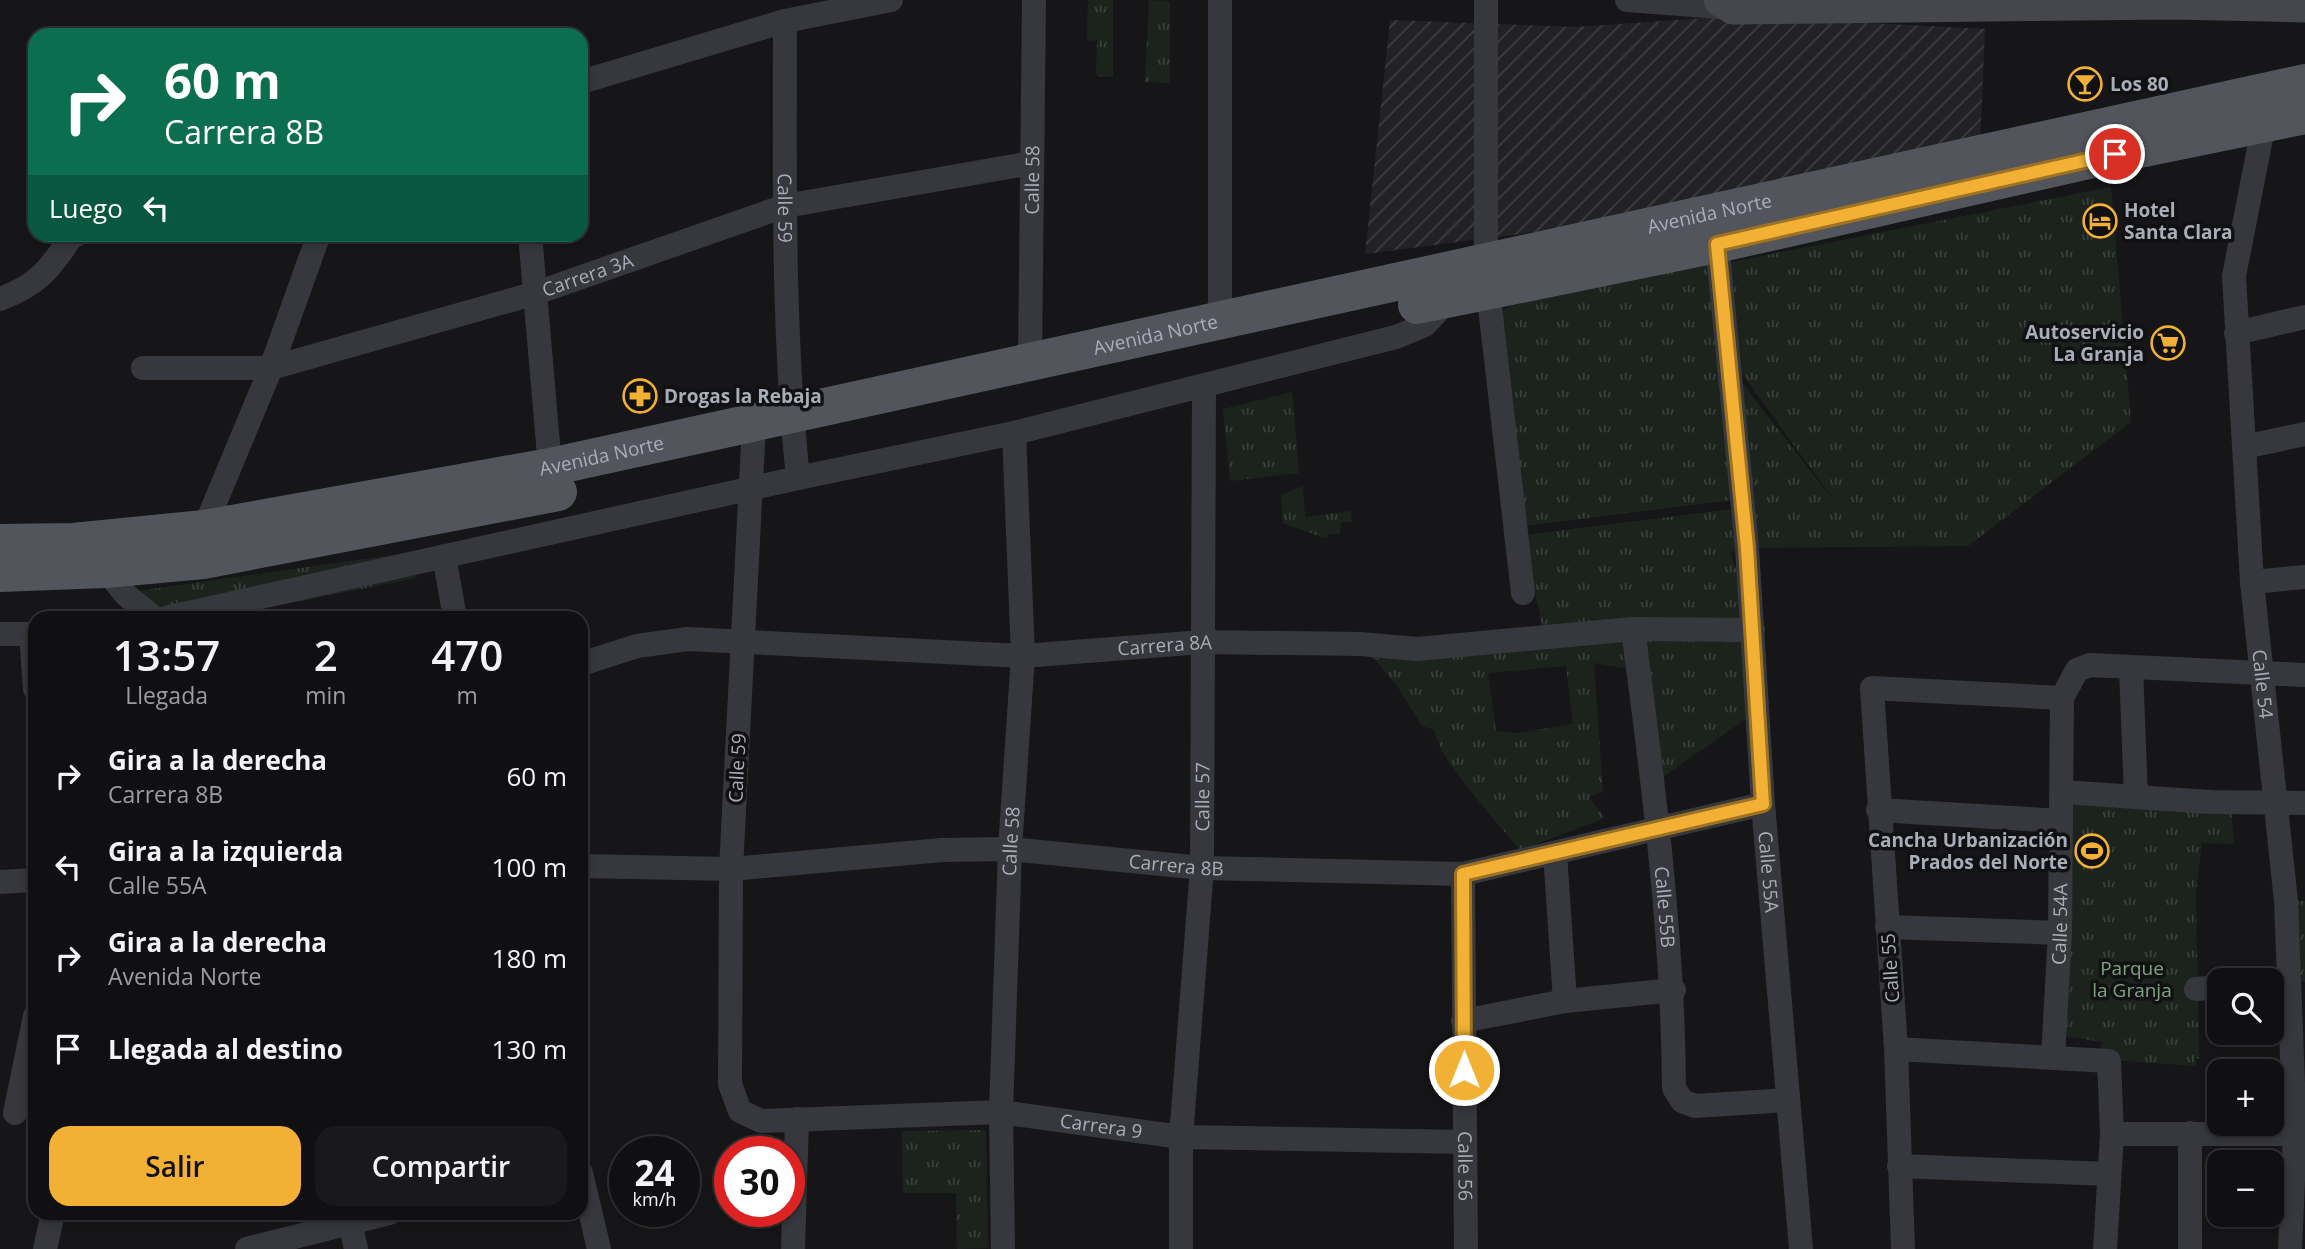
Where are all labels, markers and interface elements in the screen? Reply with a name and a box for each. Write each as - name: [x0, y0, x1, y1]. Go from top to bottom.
- text: 60 m: [164, 47, 281, 113]
- icon: right: [49, 56, 140, 147]
- bar icon: Los 80: [2066, 65, 2104, 103]
- place label: Los 80: [2110, 71, 2169, 97]
- text: Carrera 8B: [164, 110, 324, 153]
- pin: [2085, 124, 2145, 184]
- icon: arrive: [2096, 135, 2134, 173]
- street label: Calle 58: [1019, 145, 1045, 215]
- street label: Calle 59: [772, 173, 798, 243]
- street label: Avenida Norte: [1645, 187, 1774, 240]
- icon: left: [137, 189, 175, 227]
- text: Luego: [49, 190, 123, 226]
- place label: Hotel Santa Clara: [2124, 197, 2233, 245]
- hotel icon: Hotel Santa Clara: [2081, 202, 2119, 240]
- street label: Carrera 3A: [538, 247, 637, 303]
- street label: Avenida Norte: [1091, 308, 1220, 361]
- place label: Autoservicio La Granja: [2025, 319, 2144, 367]
- supermarket icon: Autoservicio La Granja: [2149, 324, 2187, 362]
- pharmacy icon: Drogas la Rebaja: [621, 377, 659, 415]
- place label: Drogas la Rebaja: [664, 383, 822, 409]
- street label: Avenida Norte: [537, 429, 666, 482]
- text: 13:57: [113, 626, 220, 683]
- text: 2: [314, 626, 338, 683]
- text: 470: [431, 626, 503, 683]
- street label: Carrera 8A: [1117, 629, 1212, 662]
- street label: Calle 54: [2246, 648, 2279, 720]
- text: Llegada: [125, 679, 208, 711]
- text: min: [305, 679, 346, 711]
- text: m: [457, 679, 478, 711]
- street label: Calle 59: [722, 733, 752, 803]
- text: Gira a la derecha: [108, 742, 327, 778]
- icon: right: [49, 757, 87, 795]
- text: 60 m: [506, 758, 567, 794]
- street label: Calle 57: [1189, 762, 1215, 832]
- text: Carrera 8B: [108, 778, 223, 810]
- street label: Calle 58: [996, 806, 1026, 876]
- place label: Cancha Urbanización Prados del Norte: [1868, 827, 2068, 875]
- street label: Calle 55A: [1752, 830, 1785, 913]
- sports icon: Cancha Urbanización Prados del Norte: [2073, 832, 2111, 870]
- text: Gira a la izquierda: [108, 833, 343, 869]
- icon: left: [49, 848, 87, 886]
- street label: Carrera 8B: [1128, 848, 1224, 881]
- text: 100 m: [492, 849, 567, 885]
- street label: Calle 55B: [1649, 865, 1681, 949]
- text: Calle 55A: [108, 869, 207, 901]
- street label: Calle 54A: [2045, 883, 2073, 966]
- text: Gira a la derecha: [108, 924, 327, 960]
- street label: Calle 55: [1875, 932, 1905, 1004]
- icon: right: [49, 939, 87, 977]
- text: 180 m: [492, 940, 567, 976]
- park label: Parque la Granja: [2092, 955, 2172, 1003]
- text: Avenida Norte: [108, 960, 261, 992]
- map controls: [2207, 968, 2284, 1227]
- button: search: [2207, 968, 2284, 1045]
- icon: arrive: [49, 1030, 87, 1068]
- text: Llegada al destino: [108, 1031, 343, 1067]
- text: 130 m: [492, 1031, 567, 1067]
- position arrow: [1427, 1033, 1501, 1107]
- button: +: [2207, 1059, 2284, 1136]
- street label: Carrera 9: [1058, 1107, 1144, 1144]
- button: Salir: [49, 1126, 301, 1206]
- button: Compartir: [315, 1126, 567, 1206]
- street label: Calle 56: [1452, 1131, 1479, 1201]
- speed limit sign: 30: [714, 1136, 805, 1227]
- text: 24: [634, 1149, 675, 1196]
- button: −: [2207, 1150, 2284, 1227]
- text: km/h: [633, 1187, 676, 1211]

